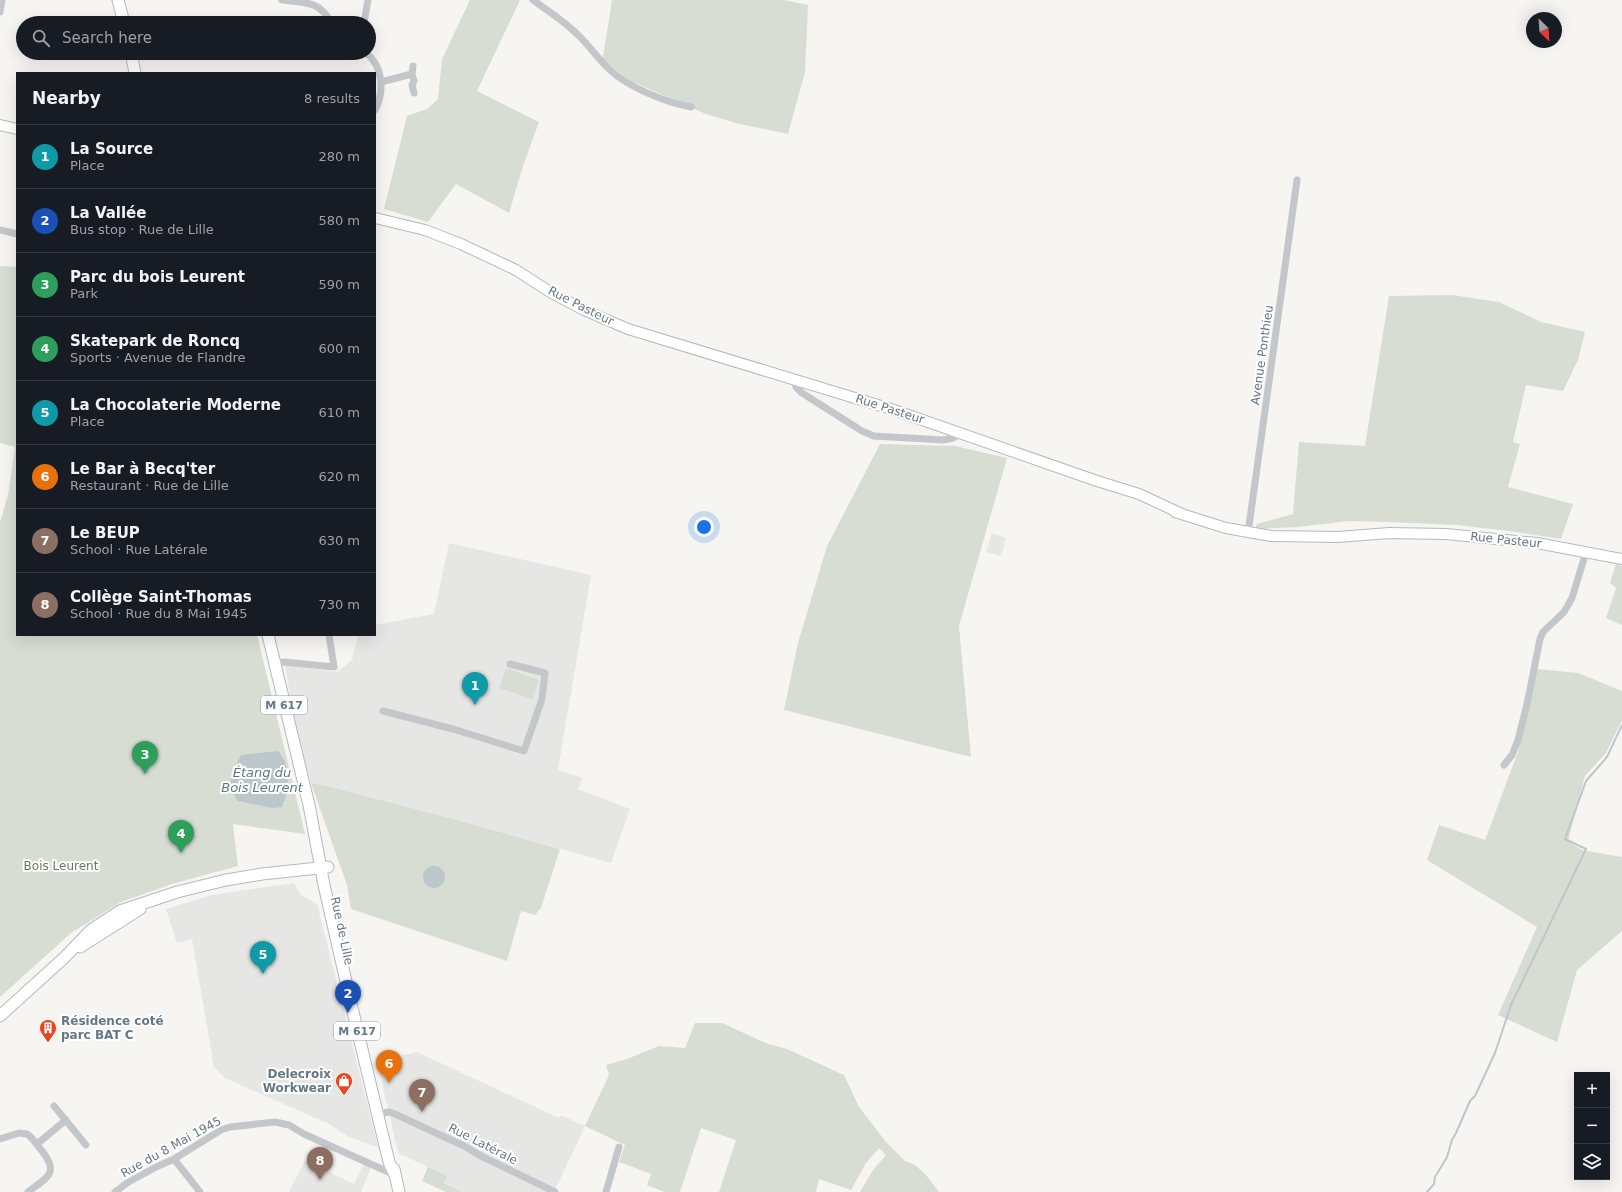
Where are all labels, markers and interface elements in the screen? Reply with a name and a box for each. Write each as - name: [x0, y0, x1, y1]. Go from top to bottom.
- north arrow: [1526, 12, 1562, 48]
- search box: [16, 16, 376, 60]
- icon: search: [30, 27, 52, 49]
- text: Search here: [62, 29, 152, 47]
- text: Nearby: [32, 88, 101, 108]
- text: 8 results: [304, 91, 360, 106]
- text: La Source: [70, 140, 153, 158]
- text: 1: [40, 149, 50, 164]
- text: 280 m: [318, 149, 360, 164]
- text: Place: [70, 158, 105, 173]
- text: La Vallée: [70, 204, 146, 222]
- text: 2: [40, 213, 50, 228]
- text: 580 m: [318, 213, 360, 228]
- text: Bus stop · Rue de Lille: [70, 222, 214, 237]
- text: Parc du bois Leurent: [70, 268, 245, 286]
- text: 3: [40, 277, 50, 292]
- text: 590 m: [318, 277, 360, 292]
- street label: Rue Pasteur: [546, 284, 616, 329]
- text: Park: [70, 286, 98, 301]
- street label: Avenue Ponthieu: [1248, 304, 1276, 406]
- text: Skatepark de Roncq: [70, 332, 240, 350]
- text: 4: [40, 341, 50, 356]
- text: 600 m: [318, 341, 360, 356]
- text: Sports · Avenue de Flandre: [70, 350, 246, 365]
- street label: Rue Pasteur: [854, 391, 926, 427]
- text: La Chocolaterie Moderne: [70, 396, 281, 414]
- text: 5: [40, 405, 50, 420]
- text: 610 m: [318, 405, 360, 420]
- text: Place: [70, 414, 105, 429]
- text: Le Bar à Becq'ter: [70, 460, 215, 478]
- text: 6: [40, 469, 50, 484]
- text: 620 m: [318, 469, 360, 484]
- text: Restaurant · Rue de Lille: [70, 478, 229, 493]
- your location: [694, 517, 714, 537]
- text: Le BEUP: [70, 524, 140, 542]
- street label: Rue Pasteur: [1470, 529, 1542, 551]
- text: 7: [40, 533, 50, 548]
- text: 630 m: [318, 533, 360, 548]
- text: School · Rue Latérale: [70, 542, 208, 557]
- text: Collège Saint-Thomas: [70, 588, 252, 606]
- text: 8: [40, 597, 50, 612]
- text: 730 m: [318, 597, 360, 612]
- text: School · Rue du 8 Mai 1945: [70, 606, 247, 621]
- pin: 1: [462, 672, 488, 705]
- road number: M 617: [261, 696, 307, 714]
- pin: 3: [132, 741, 158, 774]
- water label: Étang du Bois Leurent: [221, 765, 304, 795]
- pin: 4: [168, 820, 194, 853]
- park label: Bois Leurent: [24, 859, 99, 873]
- street label: Rue de Lille: [328, 896, 356, 966]
- pin: 5: [250, 941, 276, 974]
- pin: 2: [335, 980, 361, 1013]
- place label: Résidence coté parc BAT C: [61, 1014, 164, 1042]
- building icon: Résidence coté parc BAT C: [38, 1018, 58, 1043]
- road number: M 617: [334, 1022, 380, 1040]
- pin: 6: [376, 1050, 402, 1083]
- place label: Delecroix Workwear: [263, 1067, 331, 1095]
- shop icon: Delecroix Workwear: [334, 1071, 354, 1096]
- map controls: [1574, 1072, 1610, 1180]
- button: +: [1574, 1072, 1610, 1108]
- pin: 7: [409, 1079, 435, 1112]
- button: −: [1574, 1108, 1610, 1144]
- street label: Rue du 8 Mai 1945: [118, 1114, 224, 1180]
- street label: Rue Latérale: [446, 1121, 520, 1167]
- button: layers: [1574, 1144, 1610, 1180]
- pin: 8: [307, 1147, 333, 1180]

